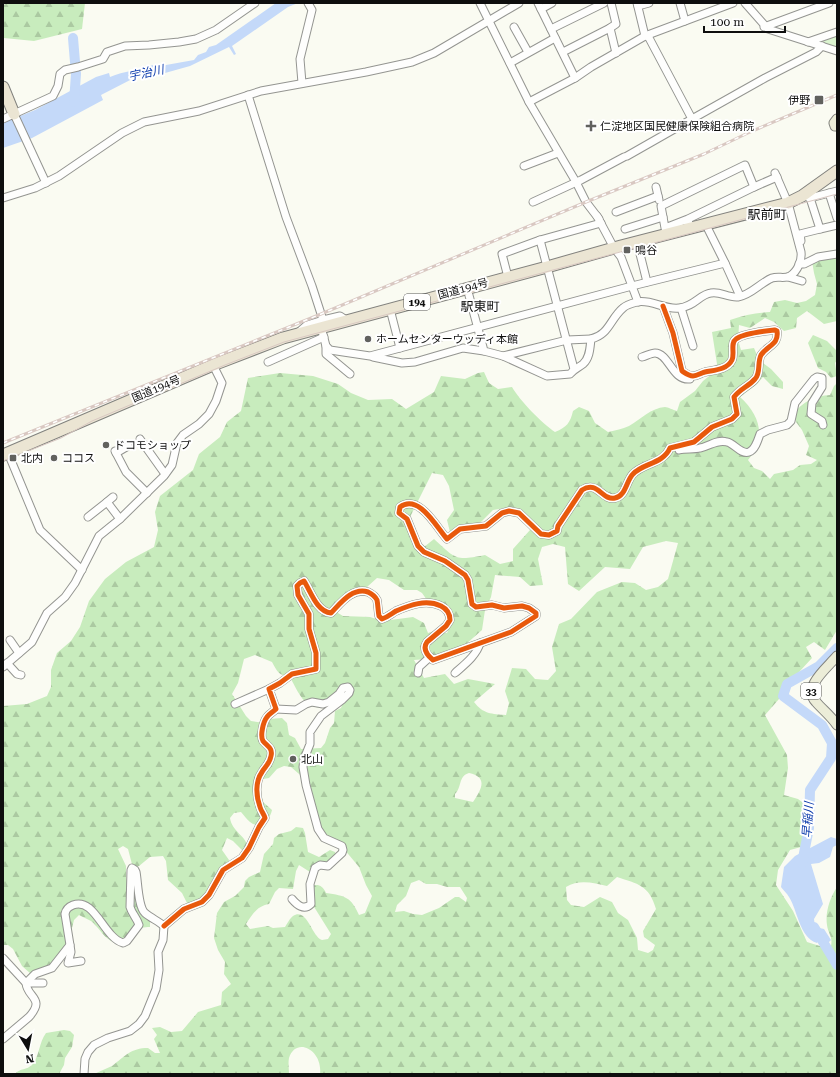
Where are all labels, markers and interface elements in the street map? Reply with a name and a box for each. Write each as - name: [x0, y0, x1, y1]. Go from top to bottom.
- scale bar: [704, 8, 785, 34]
- text: 100 m: [710, 15, 744, 29]
- water label: 宇治川: [127, 62, 167, 84]
- place label: 伊野: [788, 94, 810, 107]
- marker: 伊野: [813, 94, 825, 106]
- marker: 仁淀地区国民健康保険組合病院: [585, 120, 597, 132]
- place label: 仁淀地区国民健康保険組合病院: [600, 120, 754, 133]
- district label: 駅前町: [747, 207, 787, 222]
- place label: 鳴谷: [635, 244, 657, 257]
- marker: 鳴谷: [622, 245, 632, 255]
- street label: 国道194号: [436, 276, 490, 302]
- road number: 194: [404, 294, 430, 310]
- district label: 駅東町: [460, 299, 500, 314]
- place label: ホームセンターウッディ本館: [376, 333, 518, 346]
- marker: ホームセンターウッディ本館: [363, 334, 373, 344]
- street label: 国道194号: [130, 373, 182, 405]
- place label: ドコモショップ: [114, 439, 191, 452]
- marker: ドコモショップ: [101, 440, 111, 450]
- place label: 北内: [21, 452, 43, 465]
- place label: ココス: [62, 452, 95, 465]
- marker: 北内: [8, 453, 18, 463]
- marker: ココス: [49, 453, 59, 463]
- road number: 33: [801, 683, 821, 699]
- place label: 北山: [301, 753, 323, 766]
- marker: 北山: [288, 754, 298, 764]
- water label: 早稲川: [800, 800, 816, 838]
- north arrow: [8, 1029, 48, 1069]
- text: N: [24, 1051, 35, 1066]

